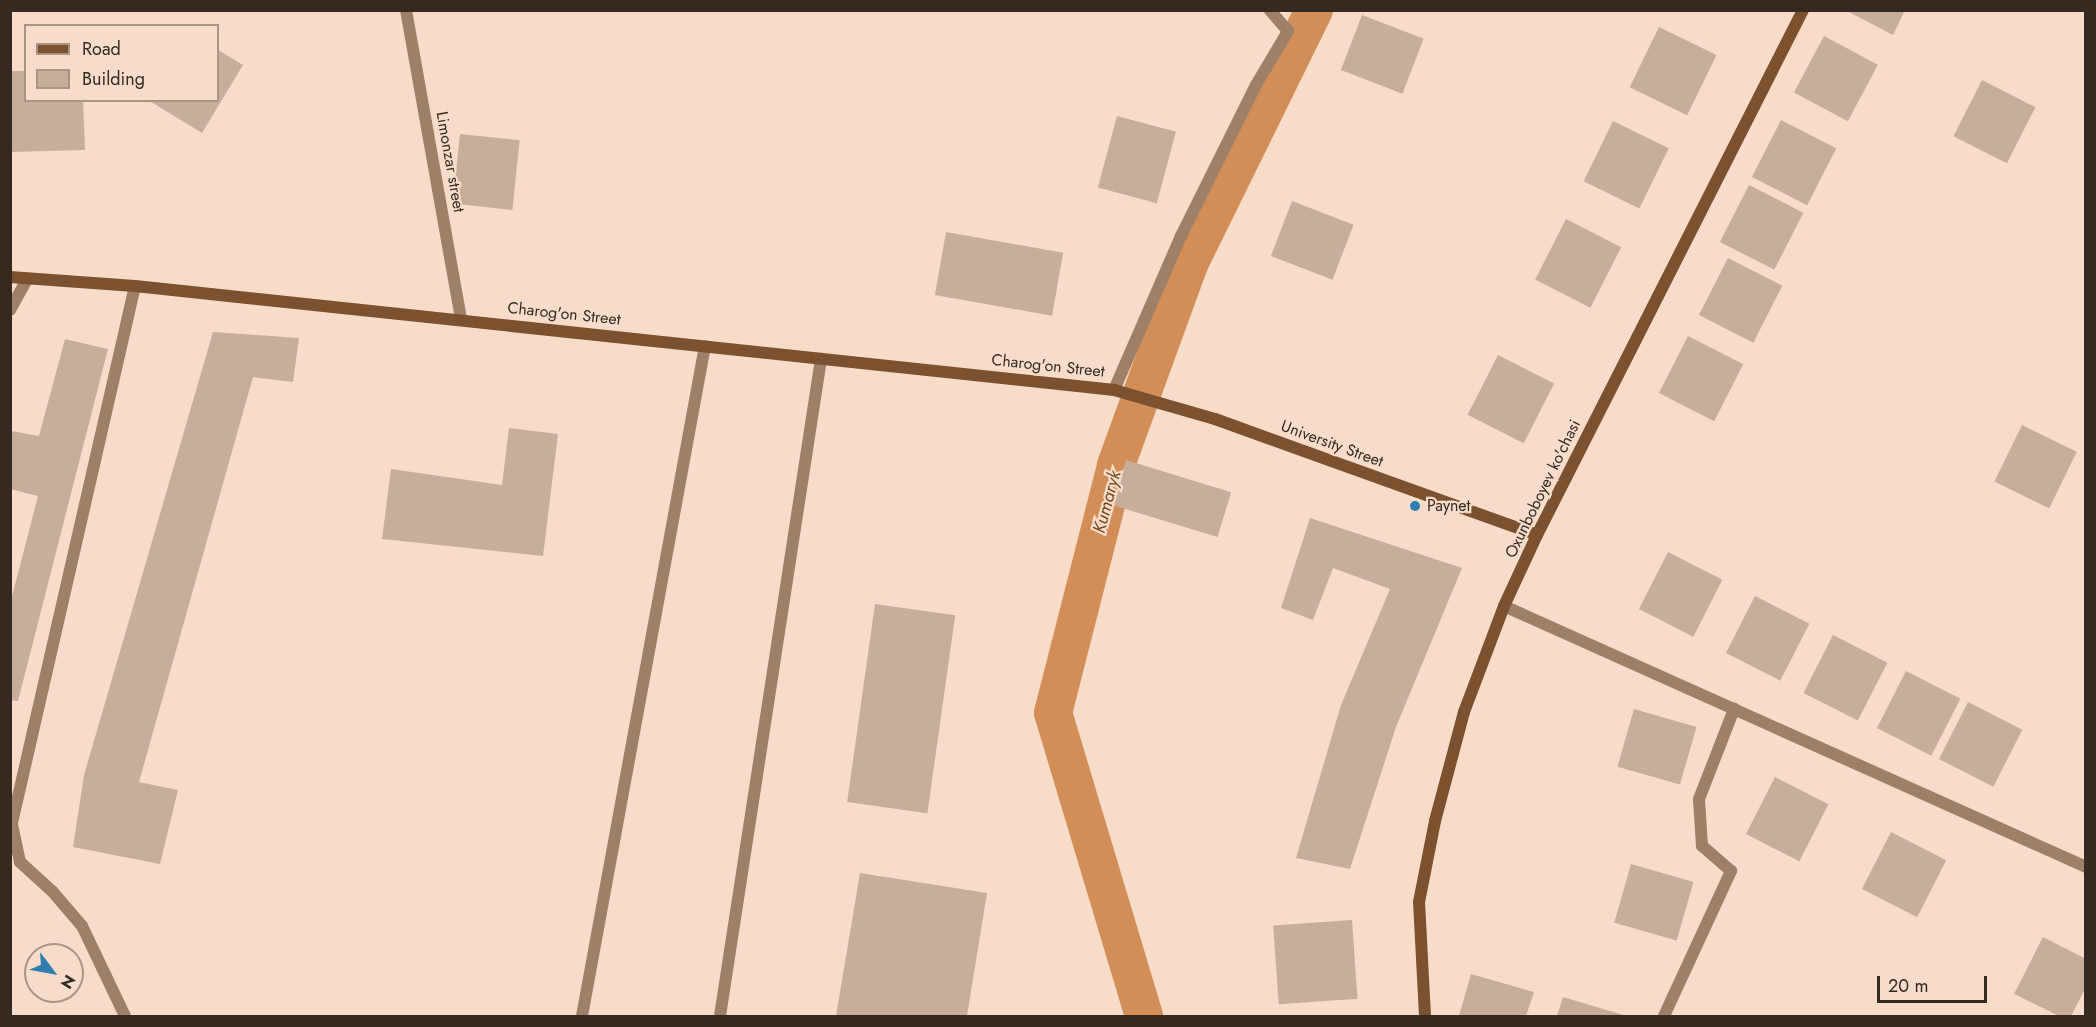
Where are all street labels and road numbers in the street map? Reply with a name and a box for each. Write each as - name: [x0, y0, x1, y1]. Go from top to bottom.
- street label: Limonzar street: [432, 110, 468, 214]
- street label: Charog'on Street: [507, 299, 621, 329]
- street label: Charog'on Street: [991, 351, 1105, 381]
- street label: University Street: [1278, 417, 1386, 471]
- street label: Oxunboboyev ko'chasi: [1501, 417, 1585, 561]

